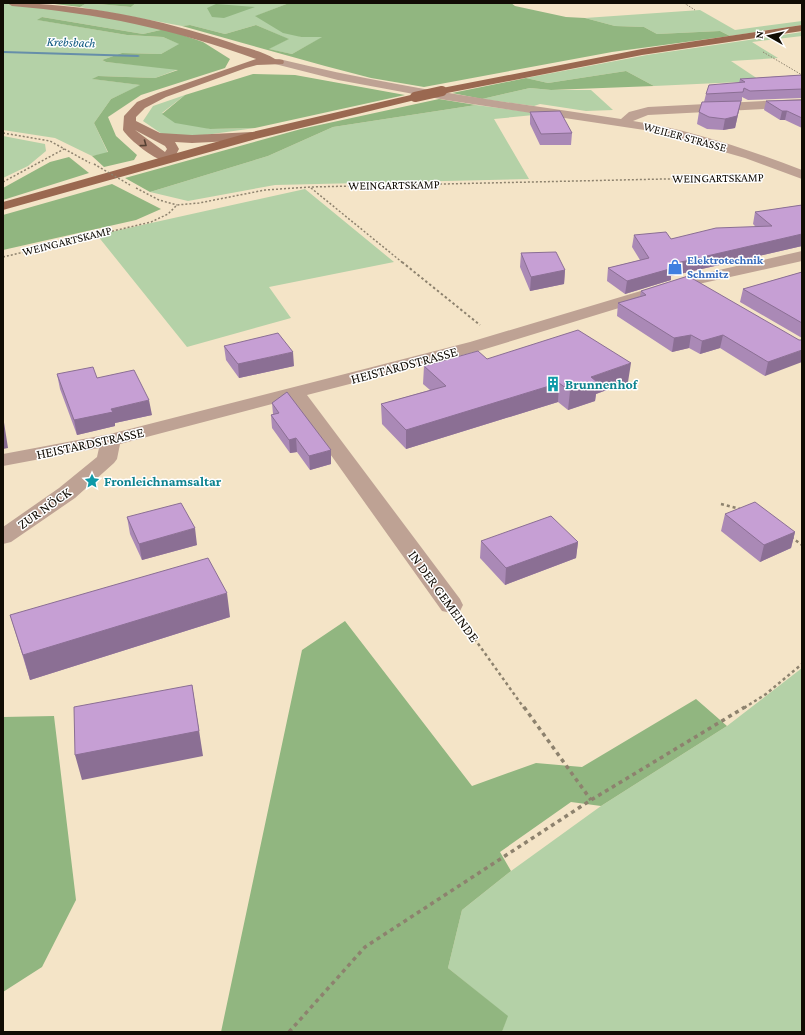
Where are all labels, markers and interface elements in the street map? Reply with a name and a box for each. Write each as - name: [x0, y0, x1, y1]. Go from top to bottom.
- north arrow: [749, 16, 789, 56]
- text: N: [753, 30, 766, 39]
- water label: Krebsbach: [46, 34, 96, 50]
- street label: WEILER STRASSE: [642, 119, 729, 155]
- one-way arrow: [139, 139, 146, 146]
- street label: WEINGARTSKAMP: [672, 170, 764, 186]
- street label: WEINGARTSKAMP: [348, 177, 440, 193]
- street label: WEINGARTSKAMP: [21, 223, 113, 259]
- place label: Elektrotechnik Schmitz: [687, 253, 764, 281]
- shop icon: Elektrotechnik Schmitz: [666, 258, 684, 276]
- street label: HEISTARDSTRASSE: [349, 343, 459, 387]
- building icon: Brunnenhof: [544, 375, 562, 393]
- place label: Brunnenhof: [565, 376, 639, 392]
- street label: HEISTARDSTRASSE: [35, 424, 146, 462]
- place icon: Fronleichnamsaltar: [83, 472, 101, 490]
- place label: Fronleichnamsaltar: [104, 473, 222, 489]
- street label: ZUR NÖCK: [14, 483, 75, 532]
- street label: IN DER GEMEINDE: [405, 547, 483, 645]

